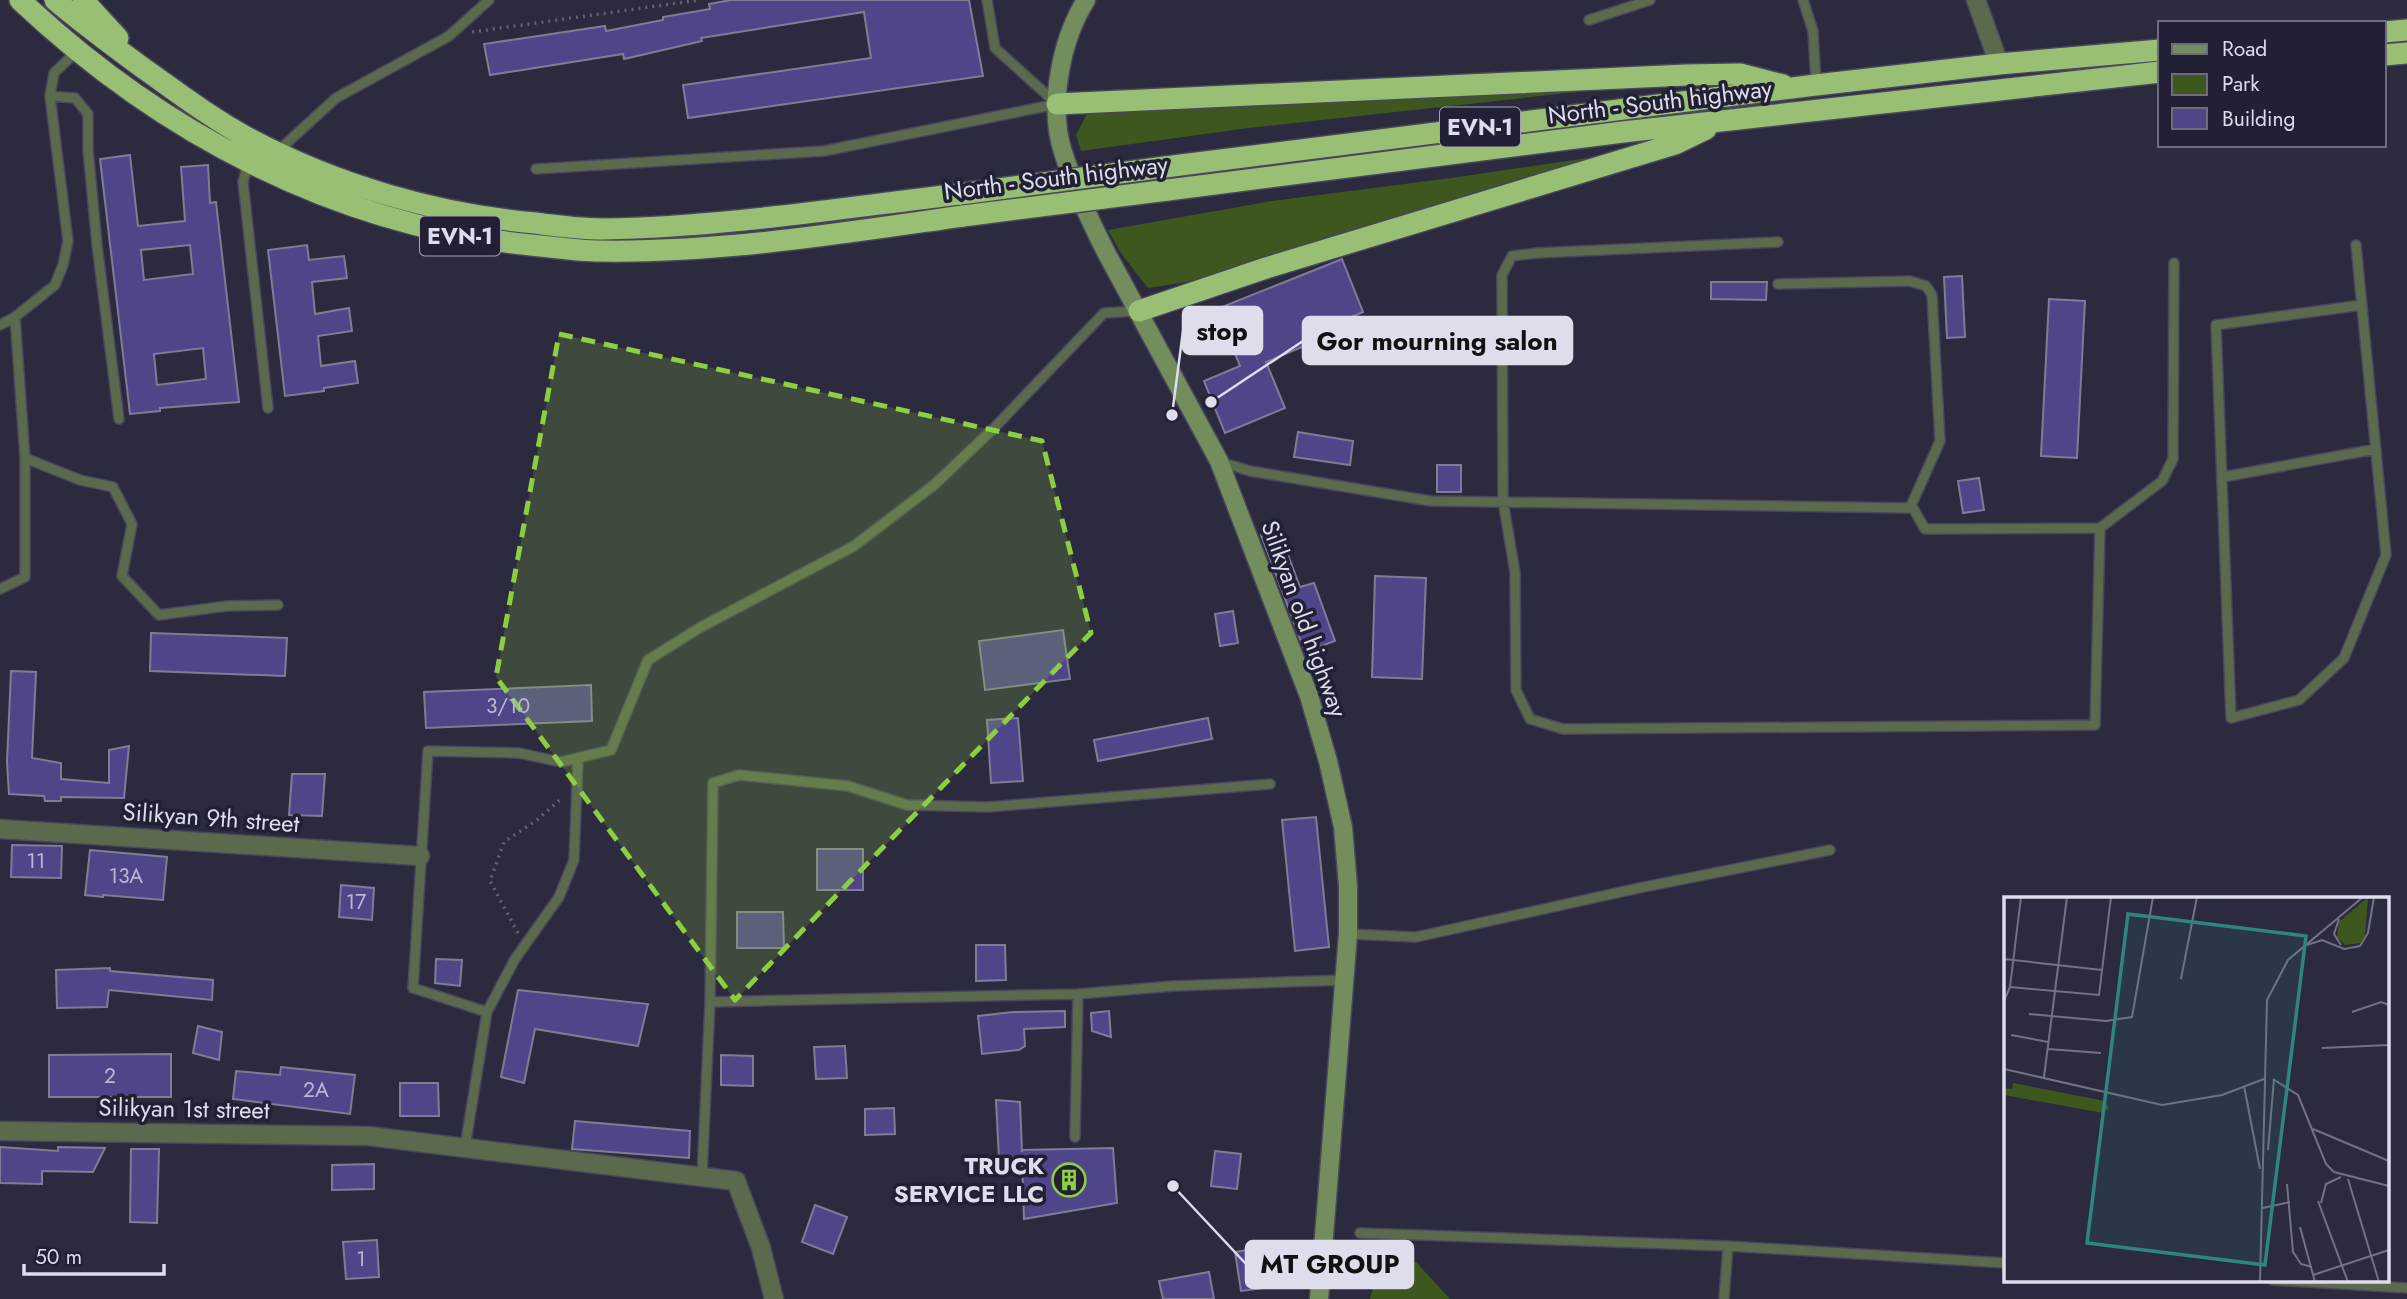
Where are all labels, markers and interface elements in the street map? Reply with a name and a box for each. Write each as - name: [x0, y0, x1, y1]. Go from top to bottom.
- legend: [2158, 21, 2386, 147]
- text: Road: [2222, 34, 2267, 64]
- text: Park: [2222, 69, 2260, 99]
- street label: North - South highway: [1546, 70, 1774, 133]
- text: Building: [2222, 104, 2295, 134]
- road number: EVN-1: [1440, 108, 1520, 146]
- street label: North - South highway: [942, 146, 1170, 209]
- road number: EVN-1: [420, 216, 500, 256]
- callout: stop: [1183, 307, 1262, 354]
- text: stop: [1196, 312, 1248, 350]
- callout: Gor mourning salon: [1303, 317, 1572, 364]
- text: Gor mourning salon: [1316, 322, 1558, 360]
- street label: Silikyan old highway: [1253, 516, 1356, 722]
- house number: 3/10: [486, 691, 530, 721]
- street label: Silikyan 9th street: [121, 794, 301, 841]
- house number: 11: [27, 846, 45, 876]
- house number: 13А: [109, 861, 143, 891]
- house number: 17: [346, 887, 366, 917]
- inset map: [2004, 897, 2390, 1282]
- house number: 2: [104, 1061, 116, 1091]
- house number: 2A: [303, 1075, 329, 1105]
- street label: Silikyan 1st street: [98, 1090, 270, 1127]
- place label: TRUCK SERVICE LLC: [894, 1148, 1044, 1211]
- building icon: TRUCK SERVICE LLC: [1050, 1161, 1088, 1199]
- scale bar: [24, 1232, 164, 1276]
- callout: MT GROUP: [1246, 1241, 1413, 1288]
- text: 50 m: [35, 1242, 82, 1272]
- house number: 1: [356, 1244, 366, 1274]
- text: MT GROUP: [1260, 1245, 1400, 1283]

